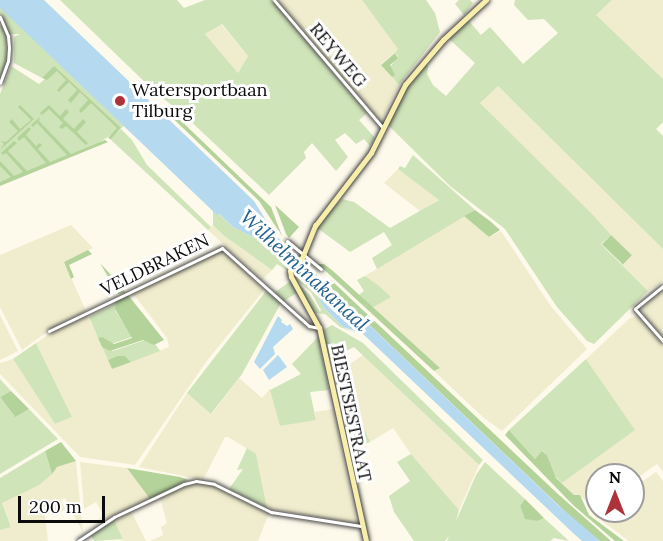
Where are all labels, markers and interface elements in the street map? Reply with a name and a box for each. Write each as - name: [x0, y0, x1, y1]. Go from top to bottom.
- street label: REYWEG: [305, 18, 371, 92]
- place label: Watersportbaan Tilburg: [132, 80, 267, 122]
- marker: Watersportbaan Tilburg: [113, 94, 127, 108]
- water label: Wilhelminakanaal: [236, 204, 374, 336]
- street label: VELDBRAKEN: [97, 229, 213, 301]
- street label: BIESTSESTRAAT: [326, 342, 376, 484]
- north arrow: [585, 463, 645, 523]
- text: N: [609, 467, 621, 487]
- scale bar: [21, 484, 108, 522]
- text: 200 m: [29, 495, 82, 518]

